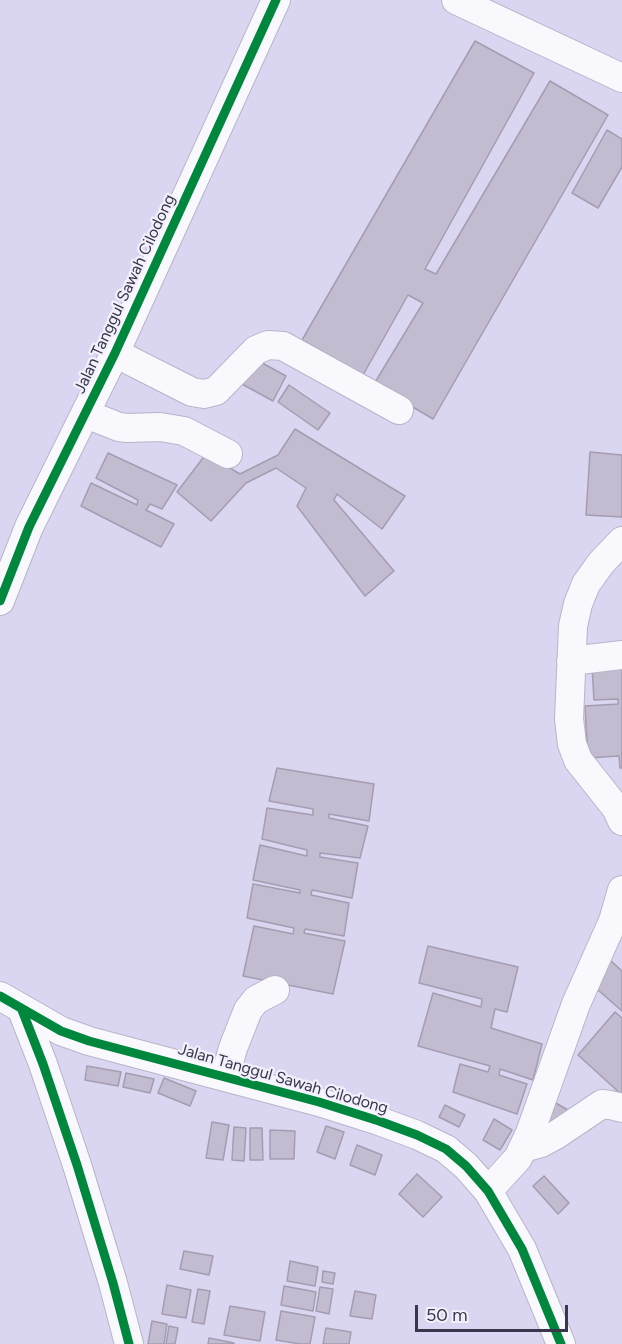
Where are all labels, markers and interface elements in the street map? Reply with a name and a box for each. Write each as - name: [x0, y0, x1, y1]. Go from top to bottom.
- street label: Jalan Tanggul Sawah Cilodong: [70, 191, 180, 397]
- street label: Jalan Tanggul Sawah Cilodong: [176, 1040, 390, 1118]
- scale bar: [418, 1293, 571, 1331]
- text: 50 m: [426, 1304, 468, 1326]

